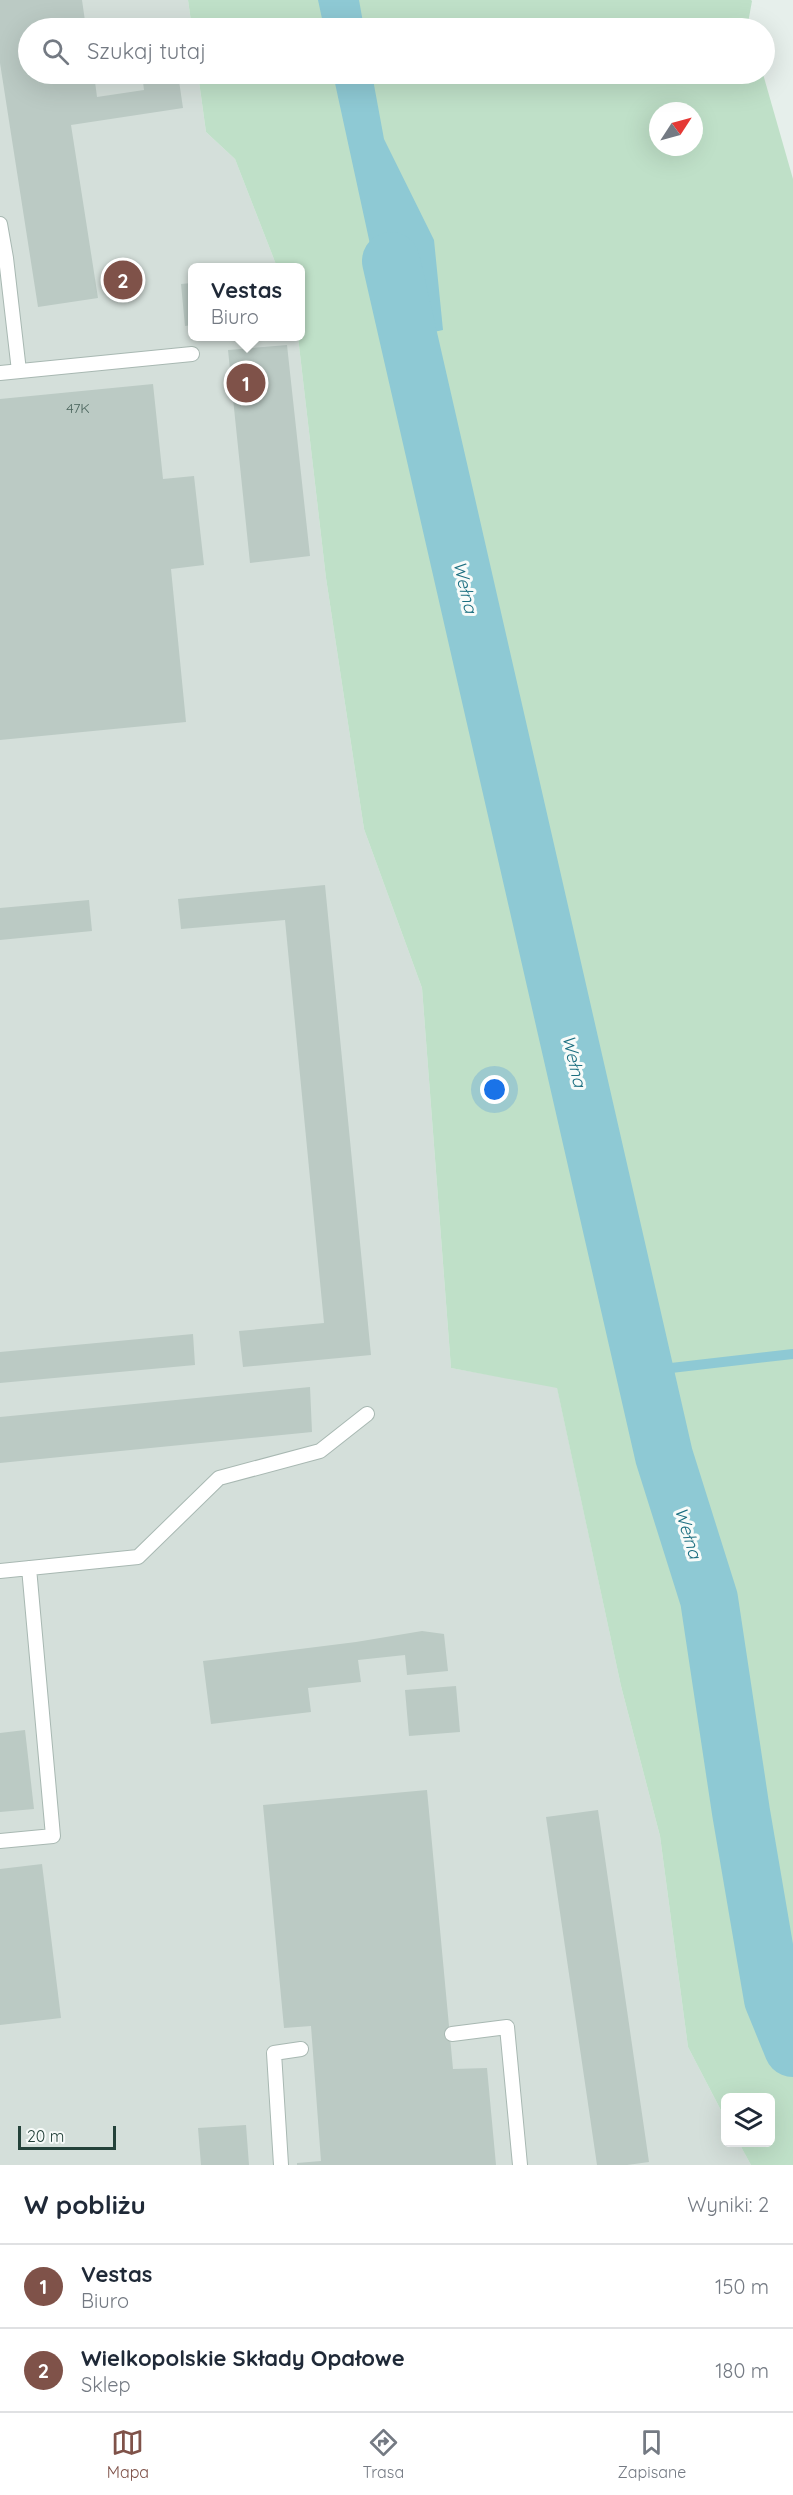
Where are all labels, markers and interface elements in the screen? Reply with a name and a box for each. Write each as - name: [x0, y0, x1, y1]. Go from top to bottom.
- search box: [18, 18, 775, 84]
- icon: search: [39, 35, 72, 68]
- text: Szukaj tutaj: [87, 37, 206, 65]
- north arrow: [649, 102, 703, 156]
- pin: 2: [104, 258, 142, 302]
- popup: [188, 263, 305, 341]
- text: Vestas: [211, 276, 282, 304]
- text: Biuro: [211, 304, 259, 329]
- pin: 1: [226, 360, 266, 406]
- house number: 47K: [66, 399, 90, 417]
- water label: Wełna: [448, 559, 483, 616]
- water label: Wełna: [557, 1033, 592, 1090]
- your location: [480, 1075, 509, 1104]
- water label: Wełna: [670, 1504, 708, 1562]
- map controls: [721, 2093, 775, 2147]
- button: layers: [721, 2093, 775, 2147]
- scale bar: [18, 2123, 116, 2150]
- text: 20 m: [27, 2126, 64, 2146]
- text: W pobliżu: [24, 2188, 146, 2221]
- text: Wyniki: 2: [687, 2192, 769, 2217]
- text: Vestas: [81, 2260, 152, 2288]
- text: 1: [40, 2274, 47, 2299]
- text: 150 m: [715, 2274, 769, 2299]
- text: Biuro: [81, 2288, 129, 2313]
- text: Wielkopolskie Składy Opałowe: [81, 2344, 405, 2372]
- text: 2: [38, 2358, 49, 2383]
- text: 180 m: [715, 2358, 769, 2383]
- text: Sklep: [81, 2372, 131, 2397]
- tab: Mapa: [107, 2426, 149, 2482]
- tab: Trasa: [362, 2426, 404, 2482]
- tab: Zapisane: [618, 2426, 686, 2482]

